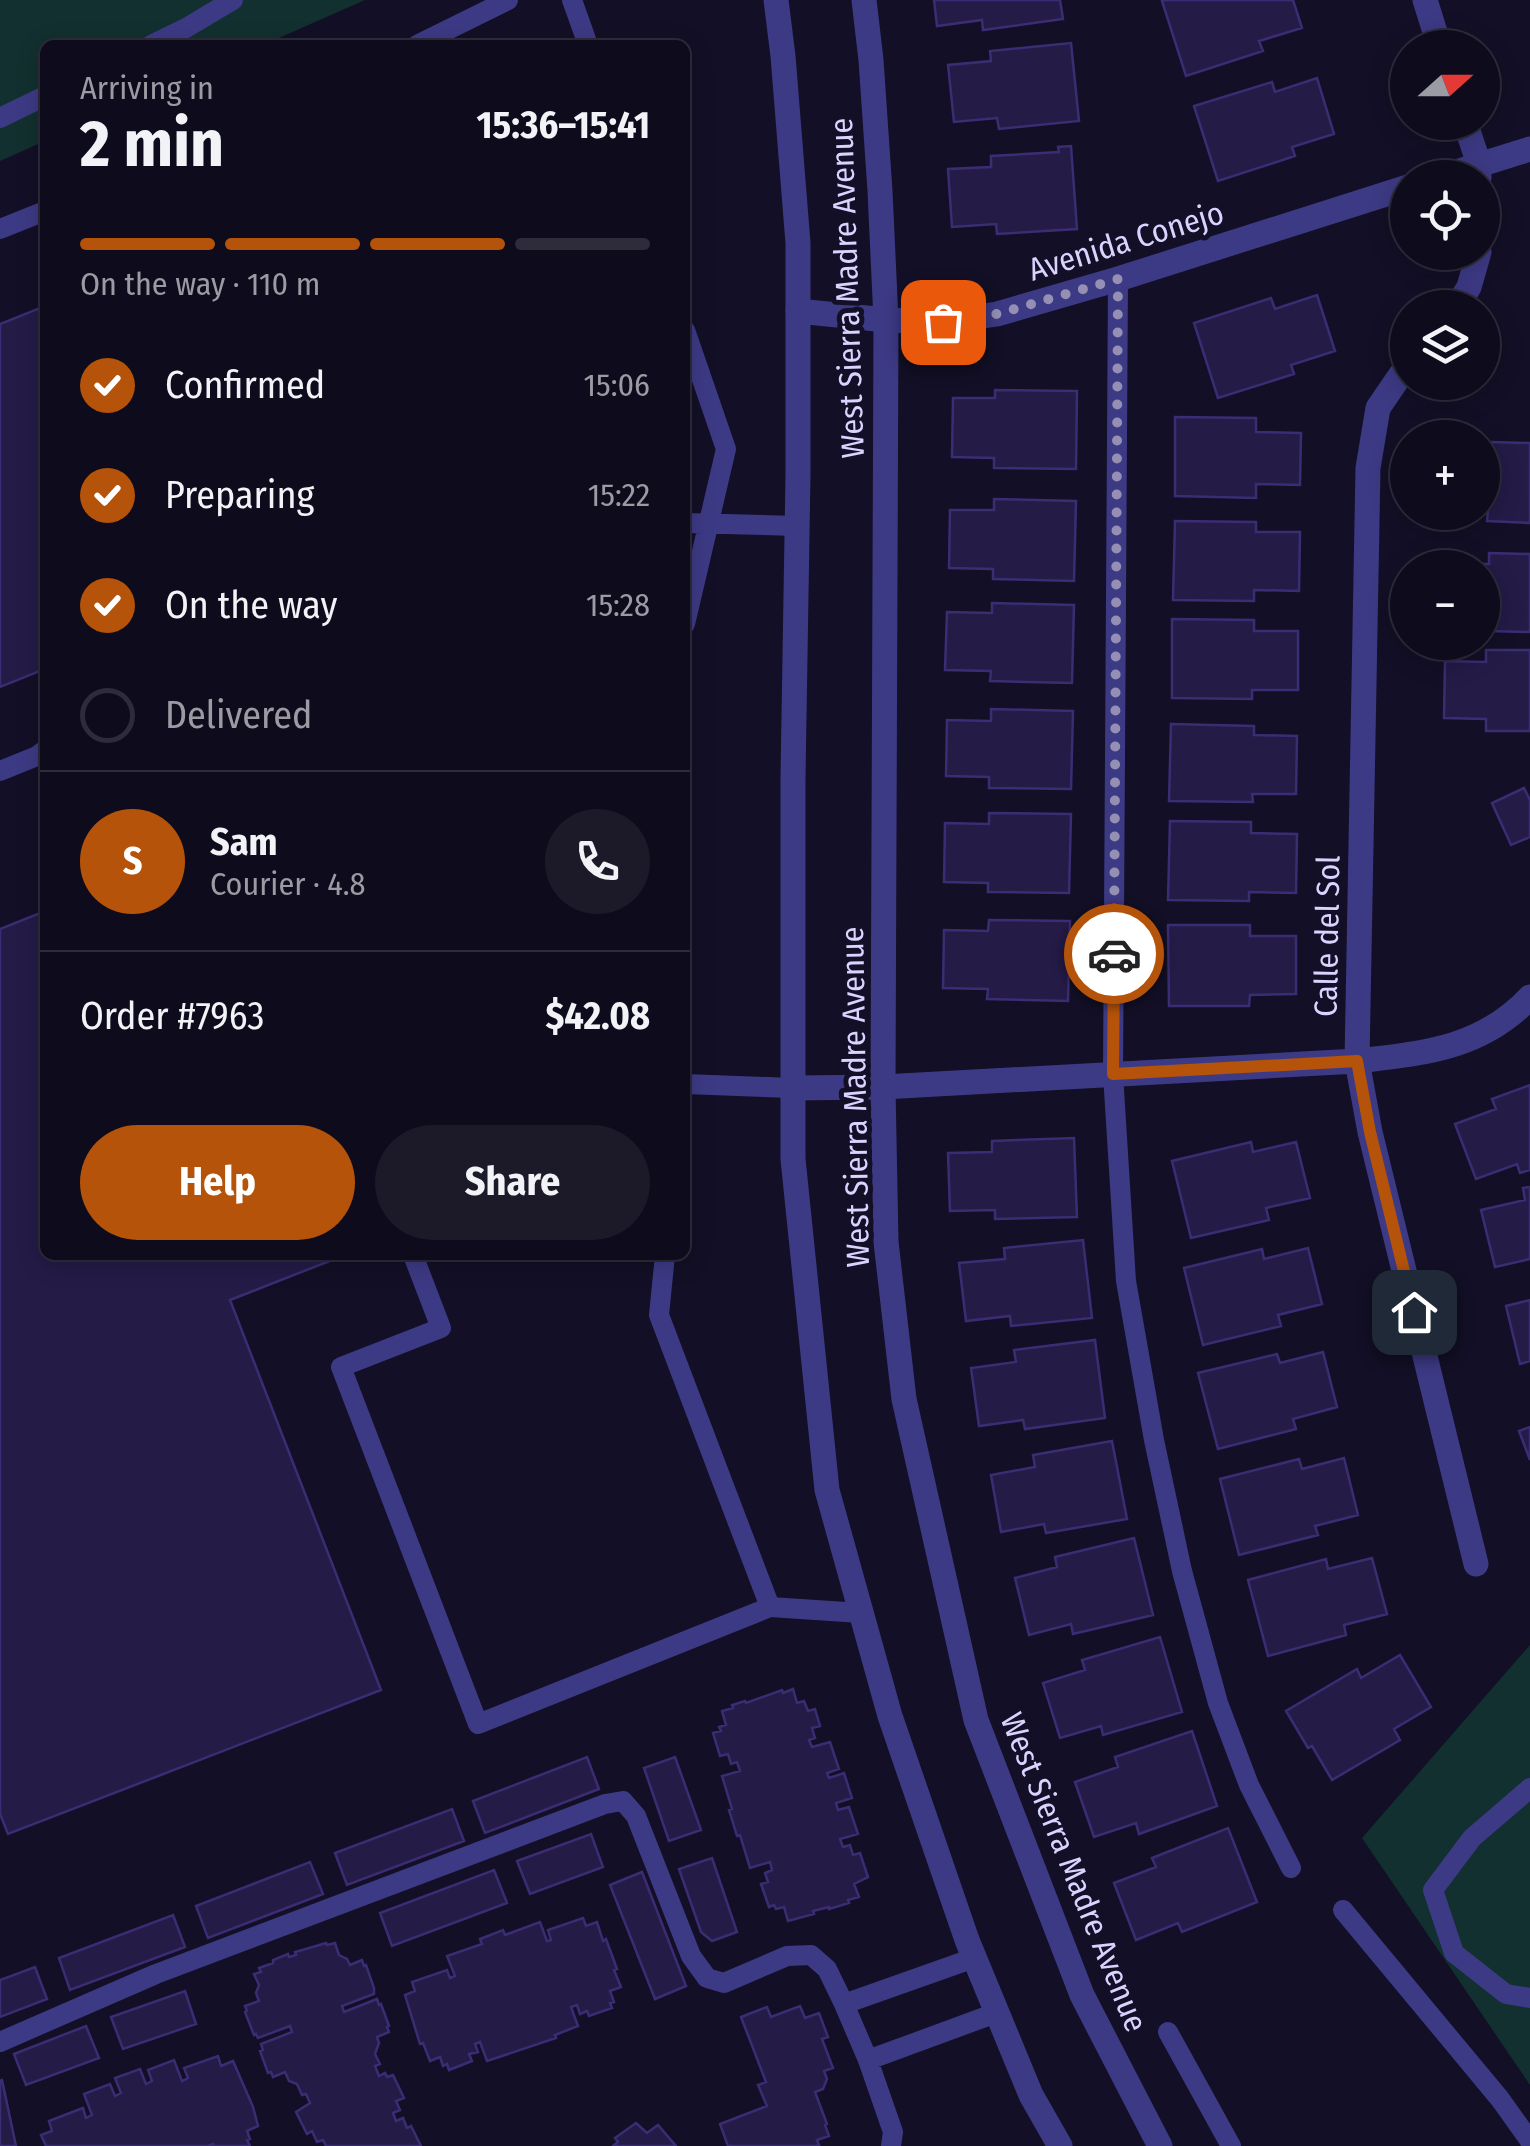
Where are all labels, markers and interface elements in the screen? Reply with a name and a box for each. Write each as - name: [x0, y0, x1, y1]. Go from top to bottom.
- north arrow: [1390, 30, 1500, 140]
- map controls: [1390, 30, 1500, 660]
- text: Arriving in: [80, 69, 214, 107]
- text: 15:36–15:41: [476, 102, 650, 148]
- text: 2 min: [80, 105, 224, 183]
- street label: West Sierra Madre Avenue: [822, 117, 872, 459]
- button: locate: [1390, 160, 1500, 270]
- street label: Avenida Conejo: [1024, 193, 1228, 289]
- text: On the way · 110 m: [80, 265, 320, 303]
- pin: [901, 280, 986, 365]
- button: layers: [1390, 290, 1500, 400]
- icon: bag: [916, 295, 971, 350]
- icon: check: [80, 358, 135, 413]
- text: Confirmed: [165, 362, 325, 408]
- text: 15:06: [584, 366, 650, 404]
- button: +: [1390, 420, 1500, 530]
- icon: check: [80, 468, 135, 523]
- text: Preparing: [165, 472, 314, 518]
- text: 15:22: [588, 476, 650, 514]
- button: −: [1390, 550, 1500, 660]
- icon: check: [80, 578, 135, 633]
- text: On the way: [165, 582, 337, 628]
- text: 15:28: [586, 586, 650, 624]
- text: Delivered: [165, 692, 312, 738]
- button: phone: [545, 809, 650, 914]
- text: Sam: [210, 819, 278, 865]
- text: S: [123, 838, 142, 884]
- street label: Calle del Sol: [1307, 855, 1347, 1017]
- text: Courier · 4.8: [210, 865, 366, 903]
- courier: [1064, 904, 1164, 1004]
- street label: West Sierra Madre Avenue: [833, 926, 877, 1268]
- icon: car: [1087, 927, 1142, 982]
- text: Order #7963: [80, 993, 264, 1039]
- text: $42.08: [545, 993, 650, 1039]
- button: Help: [80, 1125, 355, 1240]
- button: Share: [375, 1125, 650, 1240]
- pin: [1372, 1270, 1457, 1355]
- icon: home: [1387, 1285, 1442, 1340]
- street label: West Sierra Madre Avenue: [993, 1707, 1155, 2037]

